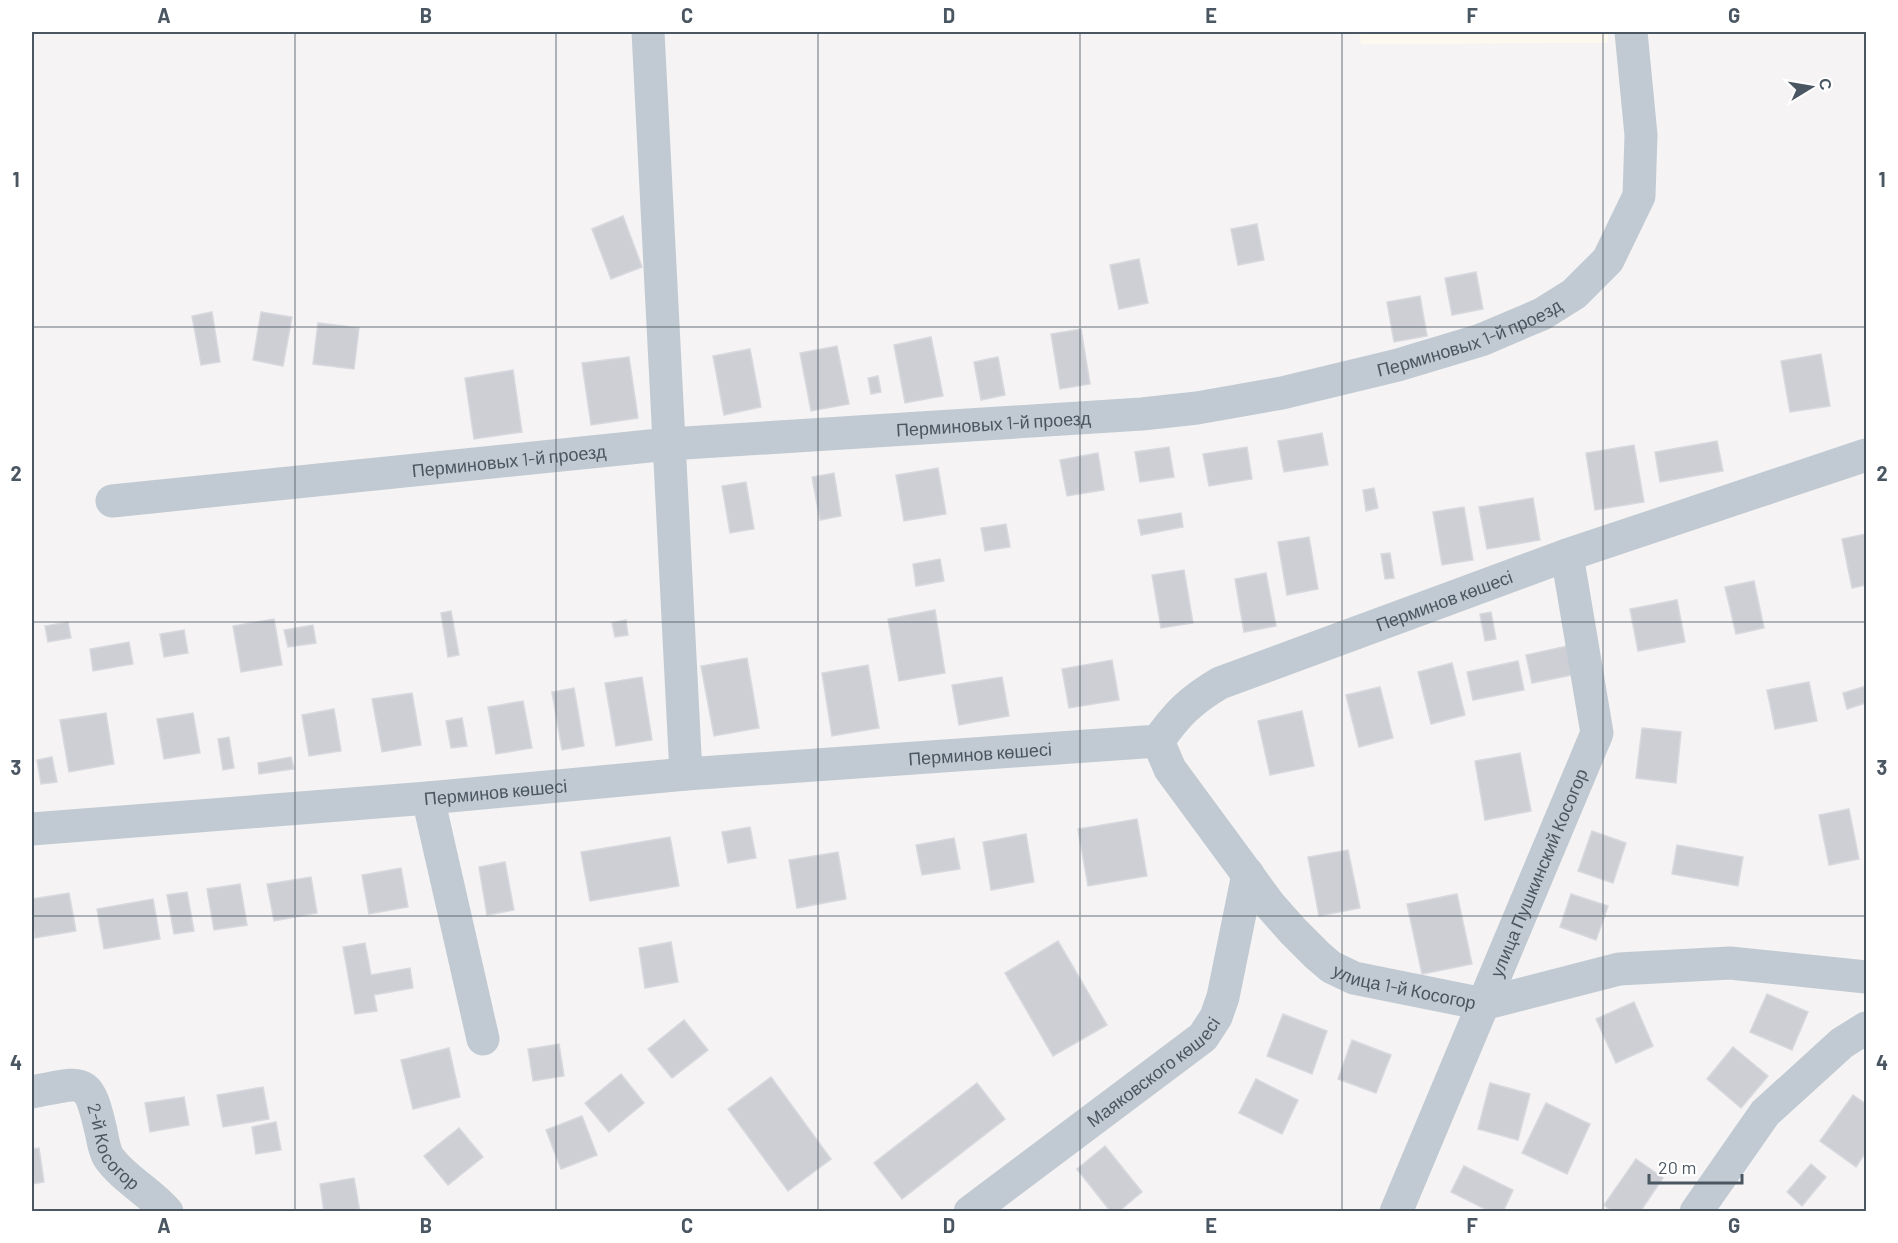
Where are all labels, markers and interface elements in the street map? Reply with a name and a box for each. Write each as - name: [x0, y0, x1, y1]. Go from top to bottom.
- text: A: [157, 3, 171, 27]
- text: B: [420, 3, 432, 27]
- text: C: [681, 3, 693, 27]
- text: D: [943, 3, 955, 27]
- text: E: [1205, 3, 1217, 27]
- text: F: [1466, 3, 1478, 27]
- text: G: [1728, 3, 1740, 27]
- north arrow: [1781, 57, 1841, 117]
- text: С: [1816, 77, 1837, 92]
- text: 1: [12, 167, 20, 191]
- text: 1: [1878, 167, 1886, 191]
- street label: Перминовых 1-й проезд: [1375, 293, 1566, 381]
- street label: Перминовых 1-й проезд: [895, 406, 1092, 441]
- street label: Перминовых 1-й проезд: [411, 439, 608, 481]
- text: 2: [10, 461, 22, 485]
- text: 2: [1876, 461, 1888, 485]
- street label: Перминов көшесі: [1373, 565, 1515, 636]
- street label: Перминов көшесі: [907, 737, 1053, 769]
- text: 3: [11, 755, 21, 779]
- text: 3: [1877, 755, 1887, 779]
- street label: улица Пушкинский Косогор: [1485, 765, 1592, 980]
- street label: Перминов көшесі: [423, 774, 568, 809]
- street label: улица 1-й Косогор: [1329, 959, 1478, 1013]
- street label: Маяковского көшесі: [1082, 1013, 1224, 1132]
- text: 4: [10, 1050, 22, 1074]
- text: 4: [1876, 1050, 1888, 1074]
- street label: 2-й Косогор: [83, 1100, 144, 1194]
- scale bar: [1649, 1147, 1742, 1185]
- text: 20 m: [1658, 1156, 1696, 1178]
- text: A: [157, 1213, 171, 1237]
- text: B: [420, 1213, 432, 1237]
- text: C: [681, 1213, 693, 1237]
- text: D: [943, 1213, 955, 1237]
- text: E: [1205, 1213, 1217, 1237]
- text: F: [1466, 1213, 1478, 1237]
- text: G: [1728, 1213, 1740, 1237]

